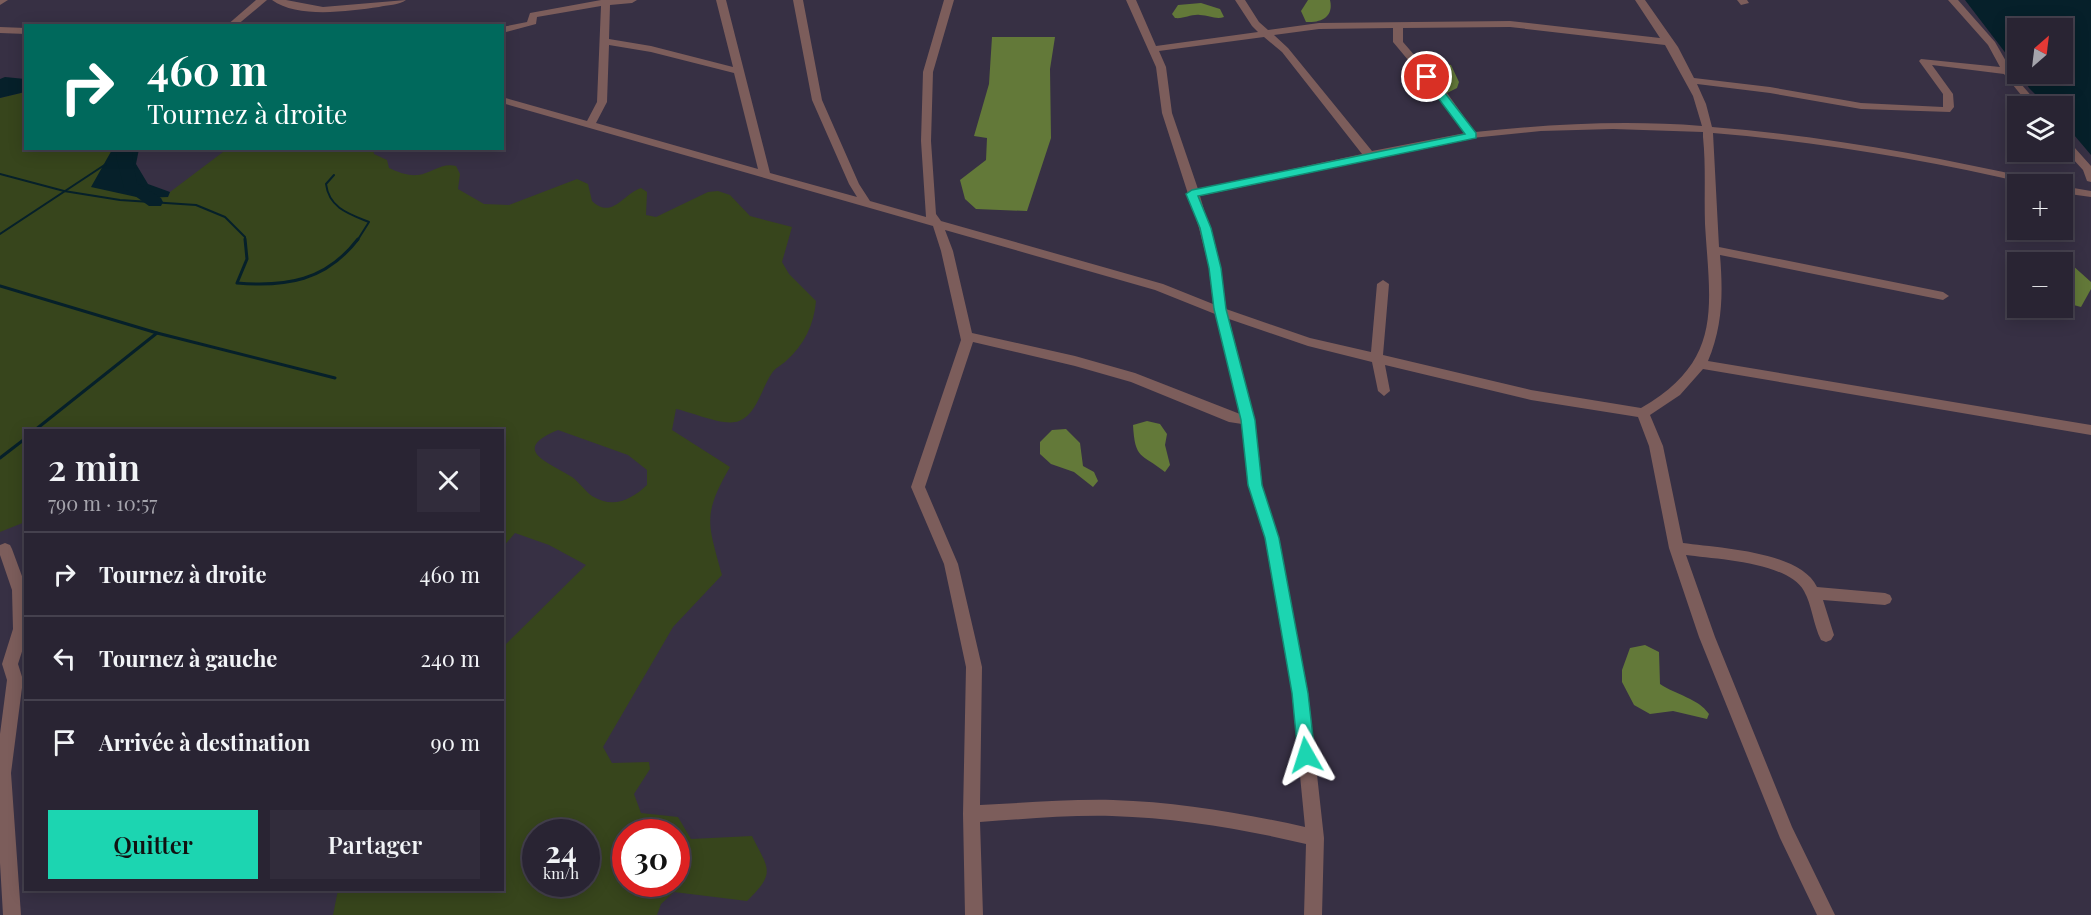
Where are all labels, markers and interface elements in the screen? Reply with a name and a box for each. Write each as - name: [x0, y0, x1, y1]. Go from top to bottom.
- north arrow: [2007, 18, 2073, 84]
- map controls: [2007, 18, 2073, 318]
- text: 460 m: [147, 41, 268, 97]
- icon: right: [48, 48, 126, 126]
- pin: [1401, 51, 1452, 102]
- icon: arrive: [1410, 60, 1443, 93]
- text: Tournez à droite: [147, 95, 347, 131]
- button: layers: [2007, 96, 2073, 162]
- button: +: [2007, 174, 2073, 240]
- button: −: [2007, 252, 2073, 318]
- text: 2 min: [48, 442, 140, 490]
- button: close: [417, 449, 480, 512]
- text: 790 m · 10:57: [48, 489, 157, 516]
- icon: right: [48, 558, 81, 591]
- text: Tournez à droite: [99, 559, 267, 589]
- text: 460 m: [420, 559, 480, 589]
- icon: left: [48, 642, 81, 675]
- text: Tournez à gauche: [99, 643, 277, 673]
- text: 240 m: [420, 643, 480, 673]
- position arrow: [1274, 723, 1338, 787]
- icon: arrive: [48, 726, 81, 759]
- text: Arrivée à destination: [99, 727, 310, 757]
- text: 90 m: [431, 727, 480, 757]
- button: Quitter: [48, 810, 258, 879]
- button: Partager: [270, 810, 480, 879]
- speed limit sign: 30: [612, 819, 690, 897]
- text: 24: [545, 831, 577, 871]
- text: km/h: [543, 863, 579, 883]

